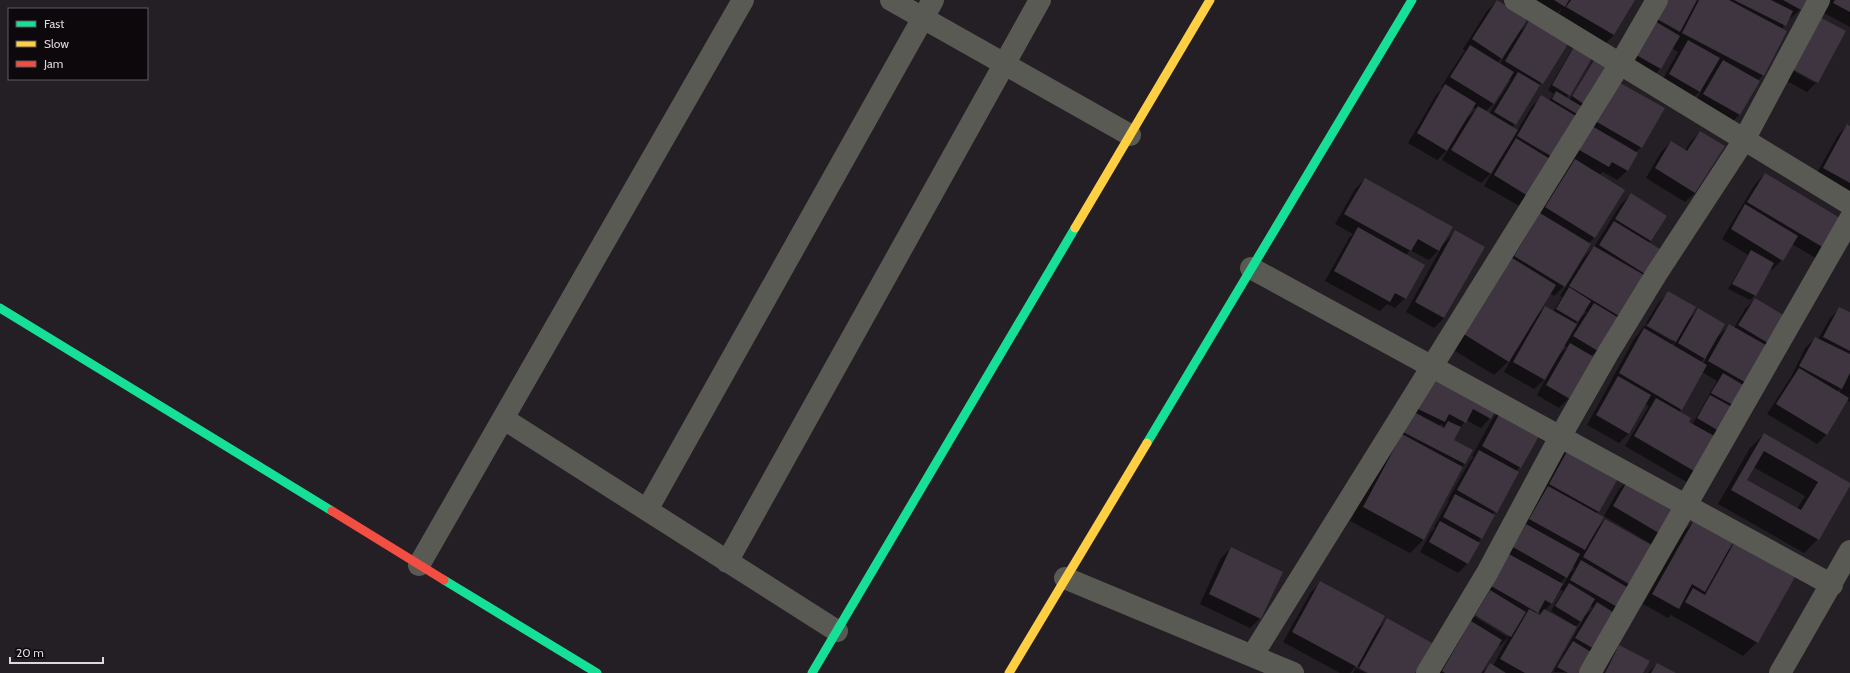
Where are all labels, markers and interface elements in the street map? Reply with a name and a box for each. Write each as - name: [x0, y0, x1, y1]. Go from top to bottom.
- legend: [8, 8, 148, 80]
- text: Fast: [44, 16, 64, 31]
- text: Slow: [44, 36, 69, 51]
- text: Jam: [43, 56, 63, 71]
- scale bar: [10, 639, 103, 665]
- text: 20 m: [16, 645, 44, 660]

